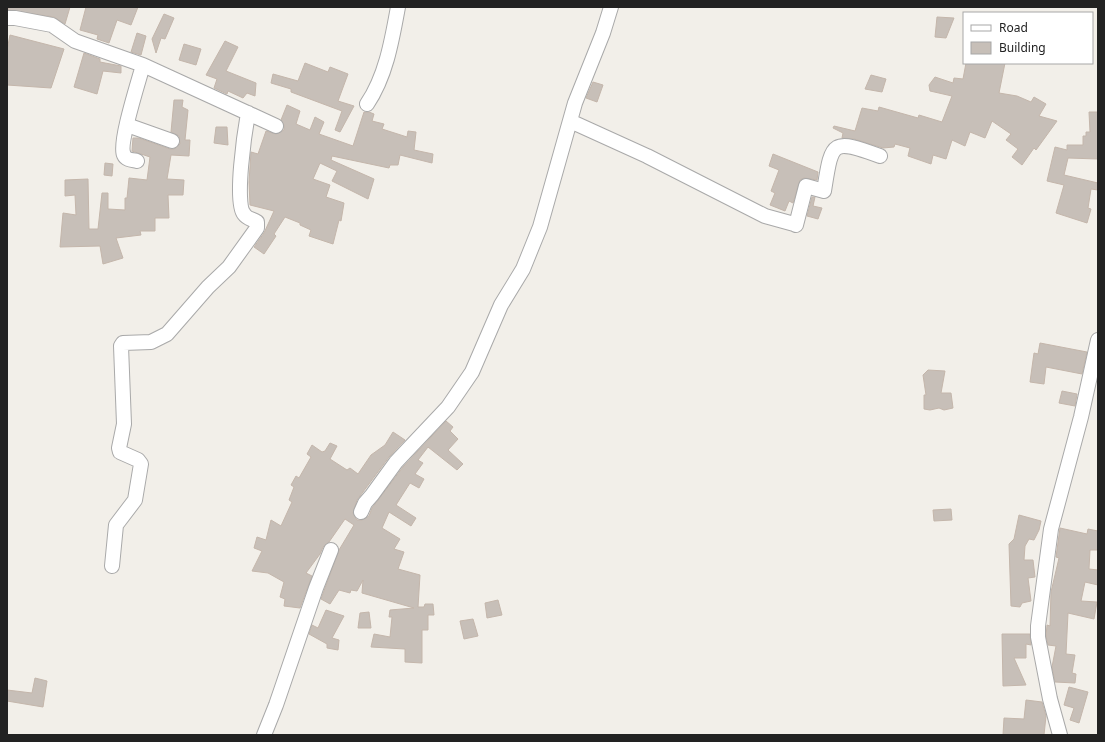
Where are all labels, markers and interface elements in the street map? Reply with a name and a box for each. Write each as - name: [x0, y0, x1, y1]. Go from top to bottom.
- legend: [963, 12, 1093, 64]
- text: Road: [999, 19, 1028, 36]
- text: Building: [999, 39, 1046, 56]

